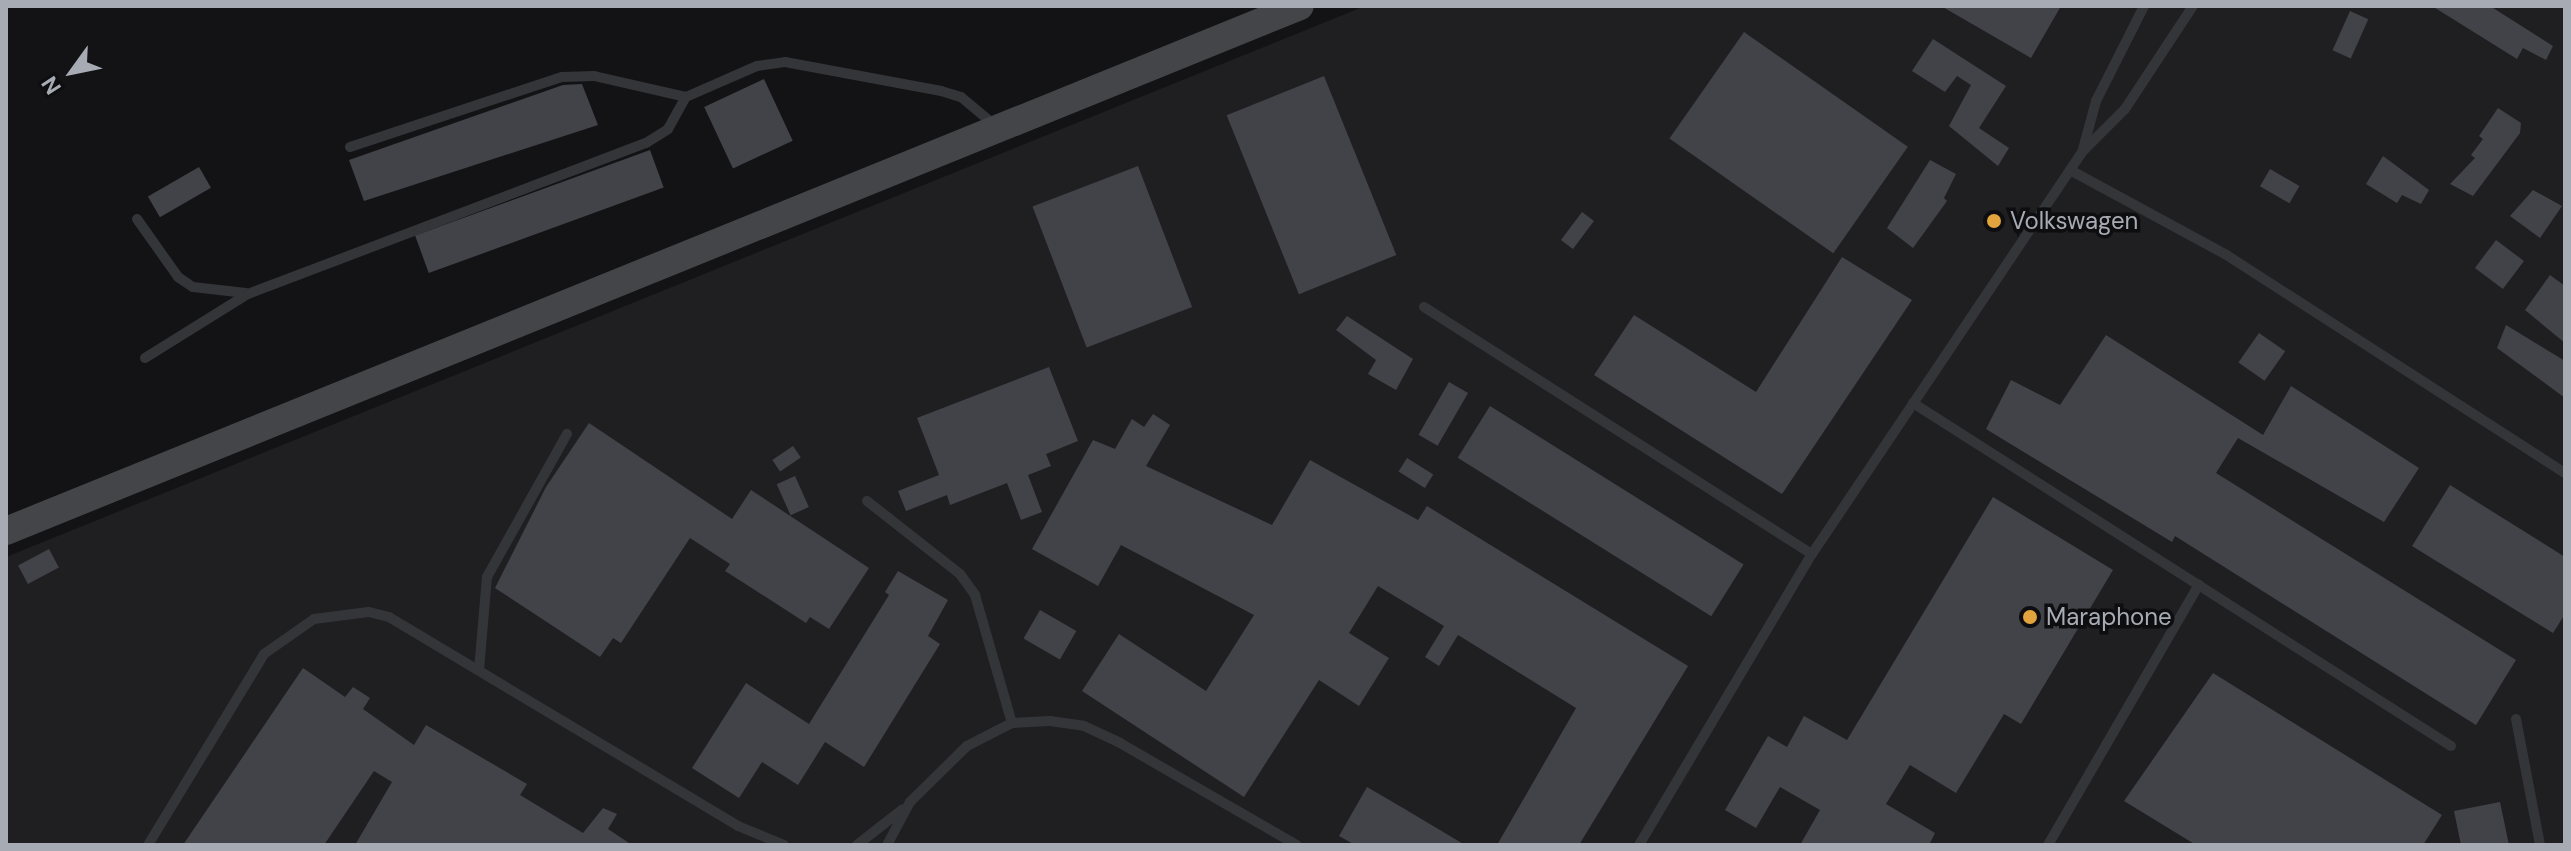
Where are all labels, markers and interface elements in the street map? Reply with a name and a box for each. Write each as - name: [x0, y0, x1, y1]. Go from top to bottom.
- north arrow: [32, 32, 112, 112]
- text: N: [35, 71, 68, 100]
- place label: Volkswagen: [2010, 207, 2138, 235]
- marker: Volkswagen: [1985, 212, 2003, 230]
- place label: Maraphone: [2046, 603, 2172, 631]
- marker: Maraphone: [2021, 608, 2039, 626]

